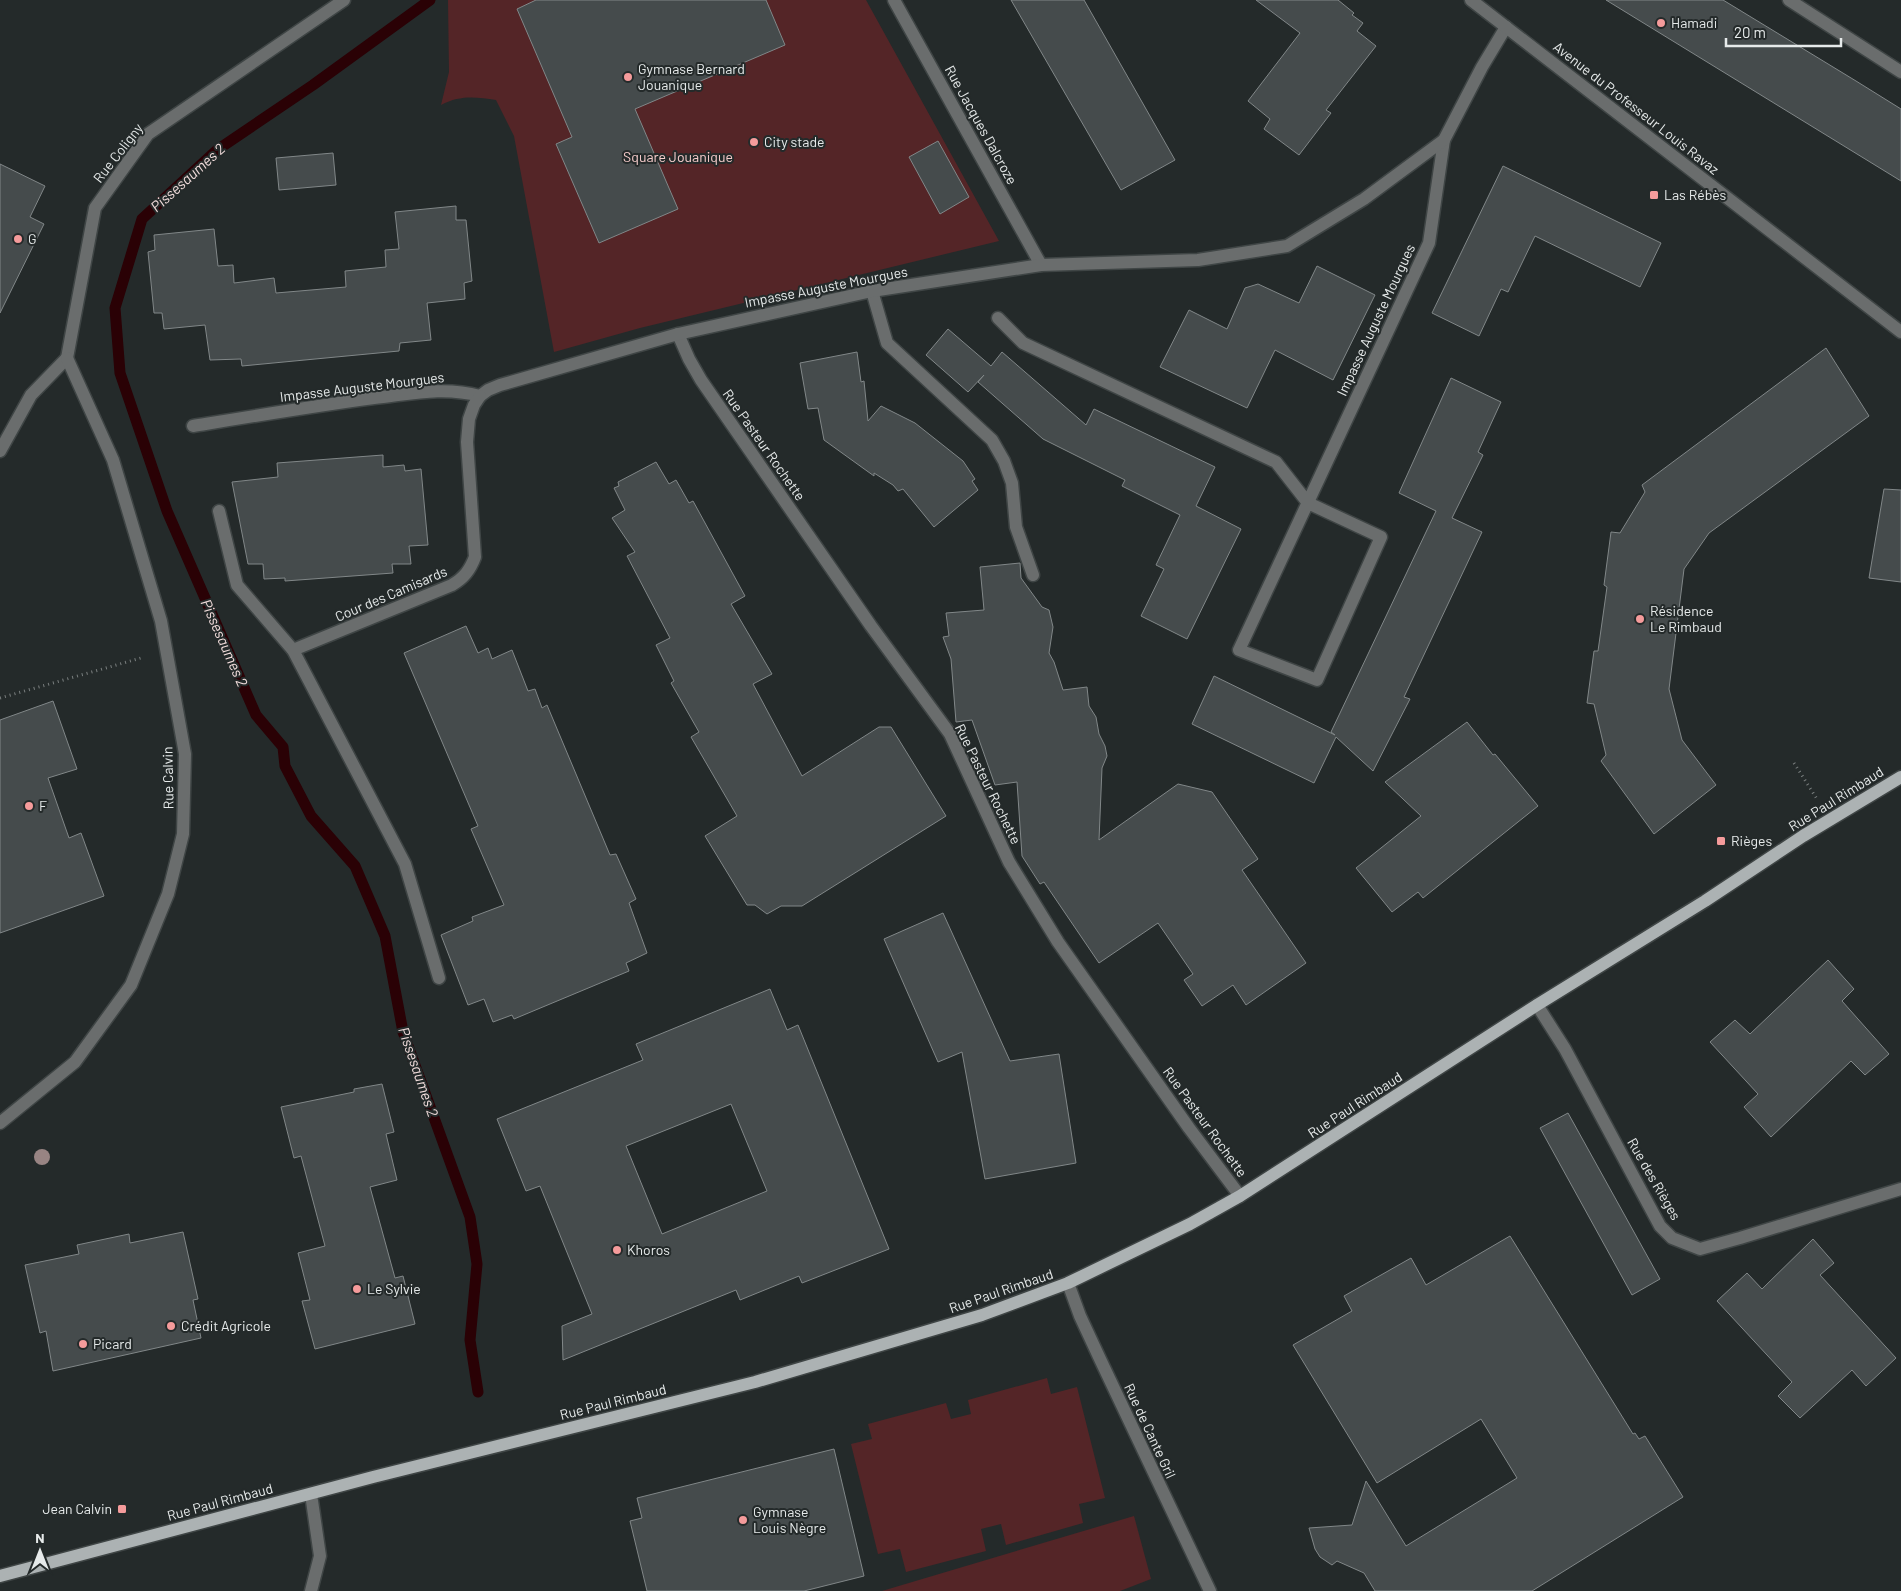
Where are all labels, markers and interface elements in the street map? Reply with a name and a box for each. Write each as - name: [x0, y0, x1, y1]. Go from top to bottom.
- place label: Hamadi: [1671, 14, 1717, 31]
- scale bar: [1726, 15, 1841, 47]
- marker: Hamadi: [1655, 17, 1667, 29]
- text: 20 m: [1734, 23, 1766, 41]
- street label: Avenue du Professeur Louis Ravaz: [1550, 38, 1723, 178]
- place label: Gymnase Bernard Jouanique: [638, 60, 745, 93]
- street label: Rue Jacques Dalcroze: [942, 62, 1021, 187]
- marker: Gymnase Bernard Jouanique: [622, 71, 634, 83]
- street label: Rue Coligny: [89, 119, 146, 186]
- place label: City stade: [764, 133, 825, 150]
- marker: City stade: [748, 136, 760, 148]
- water label: Pissesaumes 2: [146, 139, 228, 215]
- park label: Square Jouanique: [623, 148, 733, 165]
- place label: Las Rébès: [1664, 186, 1727, 203]
- marker: Las Rébès: [1648, 189, 1660, 201]
- place label: G: [28, 230, 37, 247]
- marker: G: [12, 233, 24, 245]
- street label: Impasse Auguste Mourgues: [1333, 241, 1418, 398]
- street label: Impasse Auguste Mourgues: [743, 262, 909, 311]
- street label: Impasse Auguste Mourgues: [279, 368, 445, 405]
- street label: Rue Pasteur Rochette: [720, 386, 809, 504]
- street label: Cour des Camisards: [332, 562, 450, 625]
- water label: Pissesaumes 2: [198, 596, 252, 689]
- place label: Résidence Le Rimbaud: [1650, 602, 1722, 635]
- marker: Résidence Le Rimbaud: [1634, 613, 1646, 625]
- street label: Rue Pasteur Rochette: [952, 721, 1025, 847]
- street label: Rue Calvin: [158, 746, 177, 810]
- street label: Rue Paul Rimbaud: [1785, 763, 1886, 835]
- place label: F: [39, 797, 47, 814]
- marker: F: [23, 800, 35, 812]
- place label: Rièges: [1731, 832, 1772, 849]
- marker: Rièges: [1715, 835, 1727, 847]
- water label: Pissesaumes 2: [395, 1024, 443, 1119]
- street label: Rue Pasteur Rochette: [1160, 1063, 1251, 1180]
- street label: Rue Paul Rimbaud: [1304, 1068, 1405, 1141]
- street label: Rue des Rièges: [1624, 1135, 1685, 1223]
- place label: Khoros: [627, 1241, 670, 1258]
- marker: Khoros: [611, 1244, 623, 1256]
- street label: Rue Paul Rimbaud: [947, 1265, 1055, 1316]
- place label: Le Sylvie: [367, 1280, 421, 1297]
- marker: Le Sylvie: [351, 1283, 363, 1295]
- place label: Crédit Agricole: [181, 1317, 271, 1334]
- marker: Crédit Agricole: [165, 1320, 177, 1332]
- place label: Picard: [93, 1335, 132, 1352]
- marker: Picard: [77, 1338, 89, 1350]
- street label: Rue Paul Rimbaud: [558, 1380, 668, 1423]
- street label: Rue de Cante Gril: [1121, 1381, 1180, 1481]
- street label: Rue Paul Rimbaud: [165, 1479, 275, 1524]
- place label: Jean Calvin: [42, 1500, 112, 1517]
- marker: Jean Calvin: [116, 1503, 128, 1515]
- place label: Gymnase Louis Nègre: [753, 1503, 826, 1536]
- marker: Gymnase Louis Nègre: [737, 1514, 749, 1526]
- north arrow: [15, 1526, 65, 1576]
- text: N: [35, 1529, 45, 1546]

